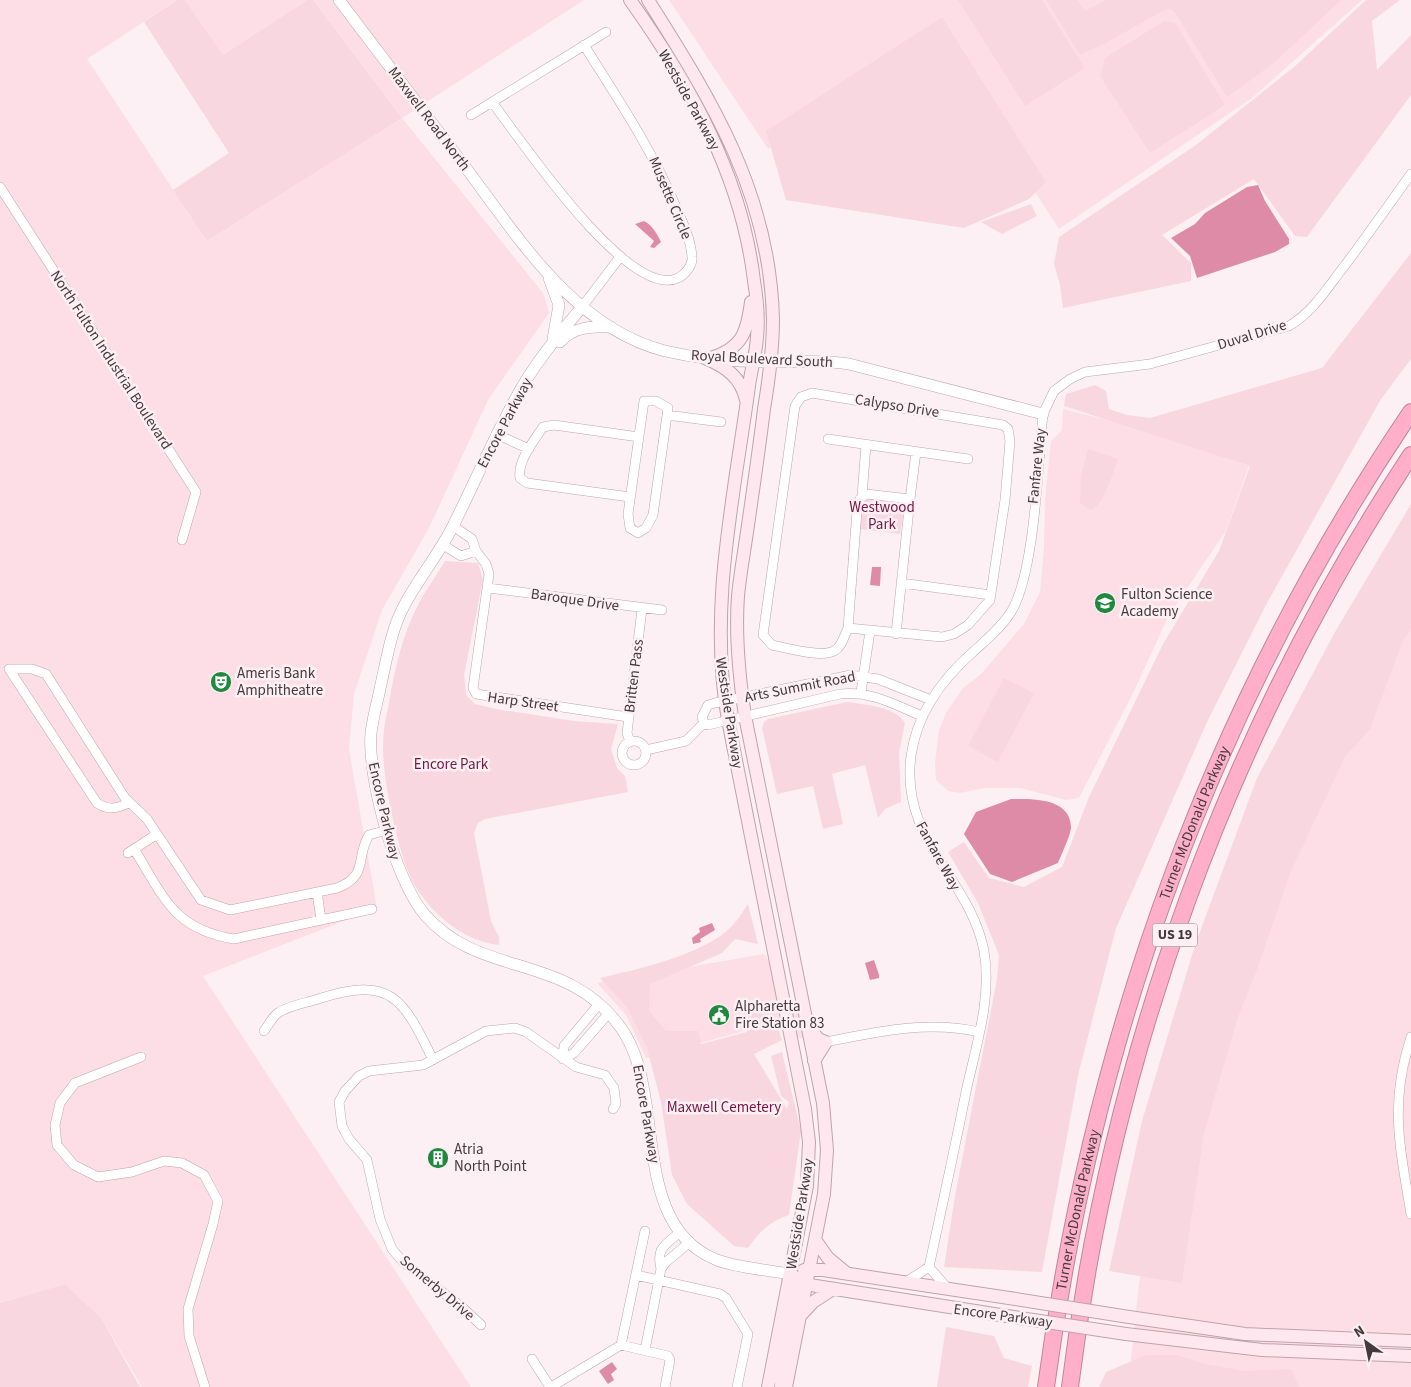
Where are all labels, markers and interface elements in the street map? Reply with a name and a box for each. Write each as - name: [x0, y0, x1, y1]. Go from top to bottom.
- street label: Westside Parkway: [653, 46, 725, 154]
- street label: Maxwell Road North: [383, 63, 475, 175]
- street label: Musette Circle: [643, 153, 697, 243]
- street label: North Fulton Industrial Boulevard: [45, 266, 177, 454]
- street label: Duval Drive: [1215, 315, 1289, 355]
- street label: Royal Boulevard South: [690, 345, 834, 373]
- street label: Encore Parkway: [472, 374, 538, 472]
- street label: Calypso Drive: [853, 389, 941, 423]
- street label: Fanfare Way: [1023, 427, 1051, 505]
- park label: Westwood Park: [849, 497, 915, 535]
- street label: Baroque Drive: [529, 583, 621, 617]
- place label: Fulton Science Academy: [1121, 584, 1213, 622]
- school or university icon: Fulton Science Academy: [1093, 591, 1117, 615]
- street label: Britten Pass: [619, 638, 649, 714]
- street label: Westside Parkway: [710, 656, 748, 770]
- place label: Ameris Bank Amphitheatre: [237, 663, 323, 701]
- street label: Arts Summit Road: [743, 666, 857, 708]
- theatre icon: Ameris Bank Amphitheatre: [209, 670, 233, 694]
- street label: Harp Street: [486, 687, 560, 717]
- street label: Turner McDonald Parkway: [1154, 743, 1235, 903]
- park label: Encore Park: [414, 754, 489, 775]
- street label: Encore Parkway: [363, 760, 405, 862]
- street label: Fanfare Way: [910, 818, 966, 894]
- road number: US 19: [1152, 924, 1198, 946]
- place label: Alpharetta Fire Station 83: [735, 996, 824, 1034]
- public building icon: Alpharetta Fire Station 83: [707, 1003, 731, 1027]
- street label: Encore Parkway: [627, 1063, 665, 1165]
- park label: Maxwell Cemetery: [667, 1097, 781, 1118]
- street label: Turner McDonald Parkway: [1051, 1127, 1105, 1292]
- place label: Atria North Point: [454, 1139, 527, 1177]
- building icon: Atria North Point: [426, 1146, 450, 1170]
- street label: Westside Parkway: [781, 1157, 819, 1271]
- street label: Somerby Drive: [395, 1250, 479, 1326]
- street label: Encore Parkway: [952, 1299, 1054, 1333]
- north arrow: [1341, 1317, 1391, 1367]
- text: N: [1350, 1321, 1369, 1343]

